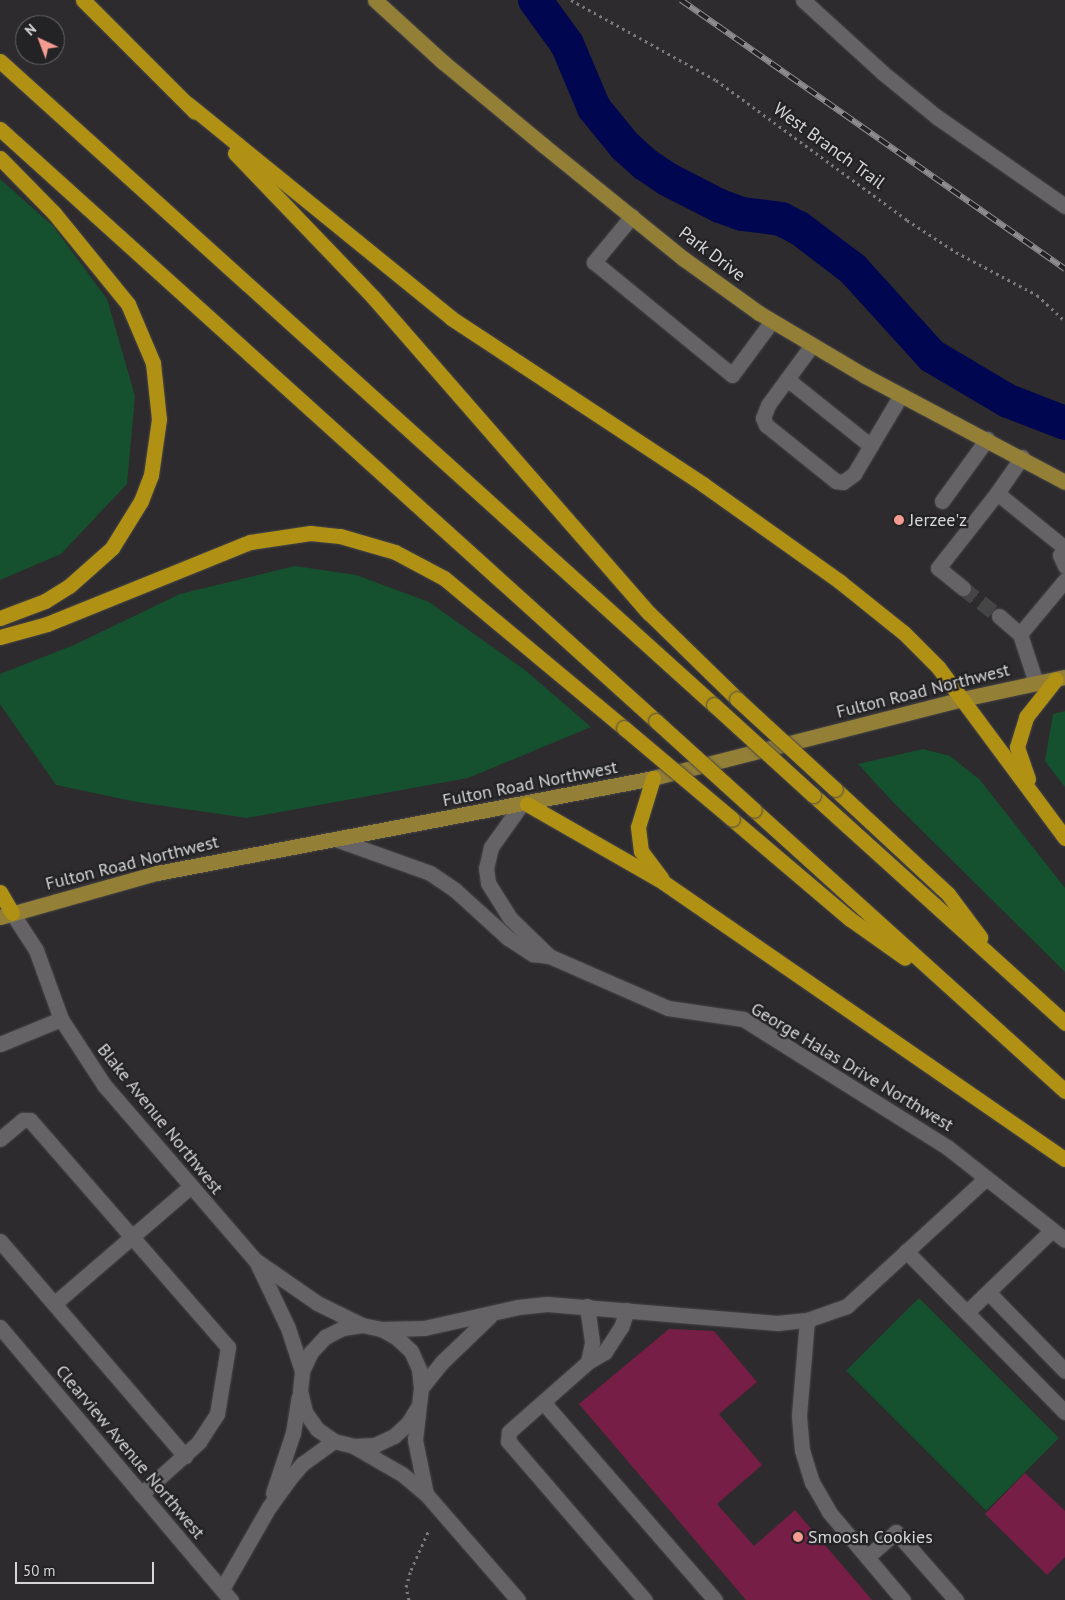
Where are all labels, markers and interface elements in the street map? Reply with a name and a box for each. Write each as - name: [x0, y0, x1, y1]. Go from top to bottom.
- north arrow: [15, 15, 65, 65]
- text: N: [21, 20, 40, 39]
- street label: West Branch Trail: [769, 98, 889, 194]
- street label: Park Drive: [674, 222, 750, 286]
- place label: Jerzee'z: [909, 509, 967, 531]
- marker: Jerzee'z: [893, 514, 905, 526]
- street label: Fulton Road Northwest: [834, 659, 1012, 723]
- street label: Fulton Road Northwest: [441, 756, 619, 812]
- street label: Fulton Road Northwest: [43, 831, 221, 895]
- street label: George Halas Drive Northwest: [747, 998, 957, 1136]
- street label: Blake Avenue Northwest: [92, 1039, 228, 1199]
- street label: Clearview Avenue Northwest: [51, 1360, 209, 1544]
- place label: Smoosh Cookies: [808, 1526, 933, 1548]
- marker: Smoosh Cookies: [792, 1531, 804, 1543]
- scale bar: [18, 1552, 156, 1584]
- text: 50 m: [23, 1561, 56, 1580]

